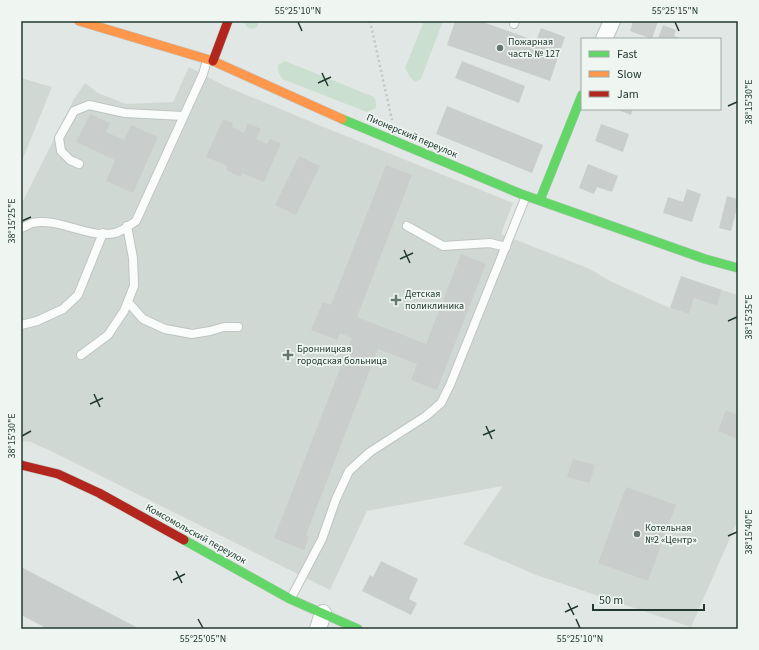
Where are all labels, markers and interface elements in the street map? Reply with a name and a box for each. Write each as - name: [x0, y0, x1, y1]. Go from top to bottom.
- text: 55°25'10"N: [275, 4, 321, 18]
- text: 55°25'15"N: [652, 4, 698, 18]
- place label: Пожарная часть № 127: [508, 35, 560, 61]
- legend: [581, 38, 721, 110]
- marker: Пожарная часть № 127: [495, 43, 505, 53]
- text: Fast: [617, 46, 637, 63]
- text: Slow: [617, 66, 642, 83]
- text: 38°15'30"E: [742, 79, 756, 125]
- text: Jam: [617, 86, 639, 103]
- street label: Пионерский переулок: [364, 110, 460, 162]
- text: 38°15'25"E: [5, 198, 19, 244]
- place label: Детская поликлиника: [405, 287, 464, 313]
- marker: Детская поликлиника: [390, 294, 402, 306]
- text: 38°15'35"E: [742, 294, 756, 340]
- place label: Бронницкая городская больница: [297, 342, 387, 368]
- marker: Бронницкая городская больница: [282, 349, 294, 361]
- text: 38°15'30"E: [5, 413, 19, 459]
- street label: Комсомольский переулок: [143, 500, 249, 568]
- text: 38°15'40"E: [742, 509, 756, 555]
- place label: Котельная №2 «Центр»: [645, 521, 697, 547]
- marker: Котельная №2 «Центр»: [632, 529, 642, 539]
- scale bar: [593, 586, 704, 612]
- text: 50 m: [599, 592, 623, 609]
- text: 55°25'05"N: [180, 632, 226, 646]
- text: 55°25'10"N: [557, 632, 603, 646]

